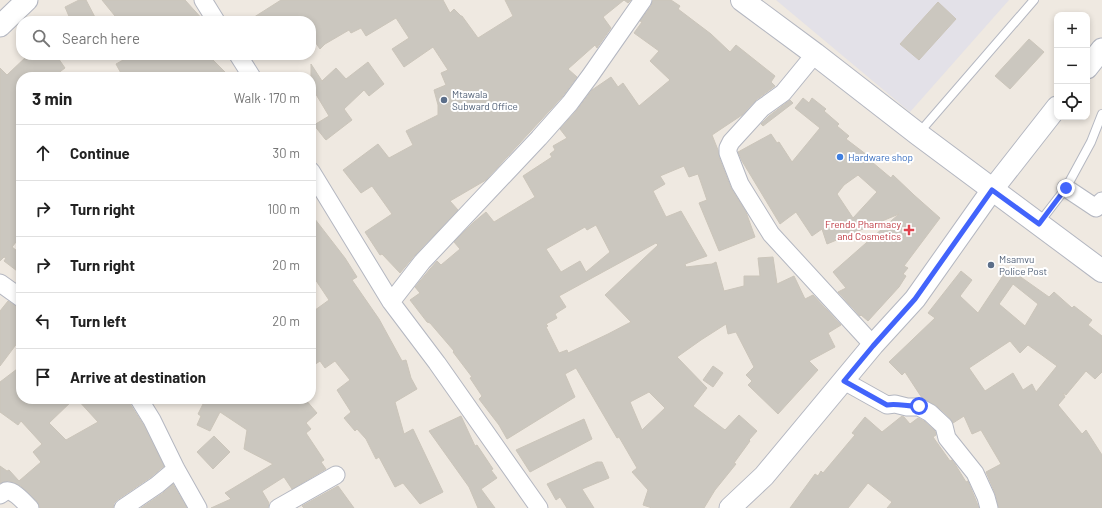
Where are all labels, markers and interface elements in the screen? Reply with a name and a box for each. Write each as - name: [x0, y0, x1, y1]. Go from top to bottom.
- map controls: [1054, 12, 1090, 120]
- button: +: [1054, 12, 1090, 48]
- search box: [16, 16, 316, 60]
- icon: search: [30, 27, 52, 49]
- text: Search here: [62, 29, 140, 47]
- button: −: [1054, 48, 1090, 84]
- button: locate: [1054, 84, 1090, 120]
- text: 3 min: [32, 88, 72, 108]
- place label: Mtawala Subward Office: [452, 88, 518, 112]
- text: Walk · 170 m: [234, 90, 300, 106]
- marker: Mtawala Subward Office: [439, 95, 449, 105]
- icon: ahead: [32, 142, 54, 164]
- text: Continue: [70, 144, 130, 162]
- text: 30 m: [273, 145, 300, 161]
- place label: Hardware shop: [848, 151, 913, 163]
- marker: Hardware shop: [835, 152, 845, 162]
- route end: [1057, 179, 1075, 197]
- icon: right: [32, 198, 54, 220]
- text: Turn right: [70, 200, 135, 218]
- text: 100 m: [267, 201, 300, 217]
- place label: Frendo Pharmacy and Cosmetics: [825, 218, 901, 242]
- marker: Frendo Pharmacy and Cosmetics: [904, 225, 914, 235]
- place label: Msamvu Police Post: [999, 253, 1048, 277]
- icon: right: [32, 254, 54, 276]
- text: Turn right: [70, 256, 135, 274]
- text: 20 m: [272, 257, 300, 273]
- marker: Msamvu Police Post: [986, 260, 996, 270]
- icon: left: [32, 310, 54, 332]
- text: Turn left: [70, 312, 126, 330]
- text: 20 m: [272, 313, 300, 329]
- icon: arrive: [32, 366, 54, 388]
- text: Arrive at destination: [70, 368, 206, 386]
- route start: [910, 397, 928, 415]

